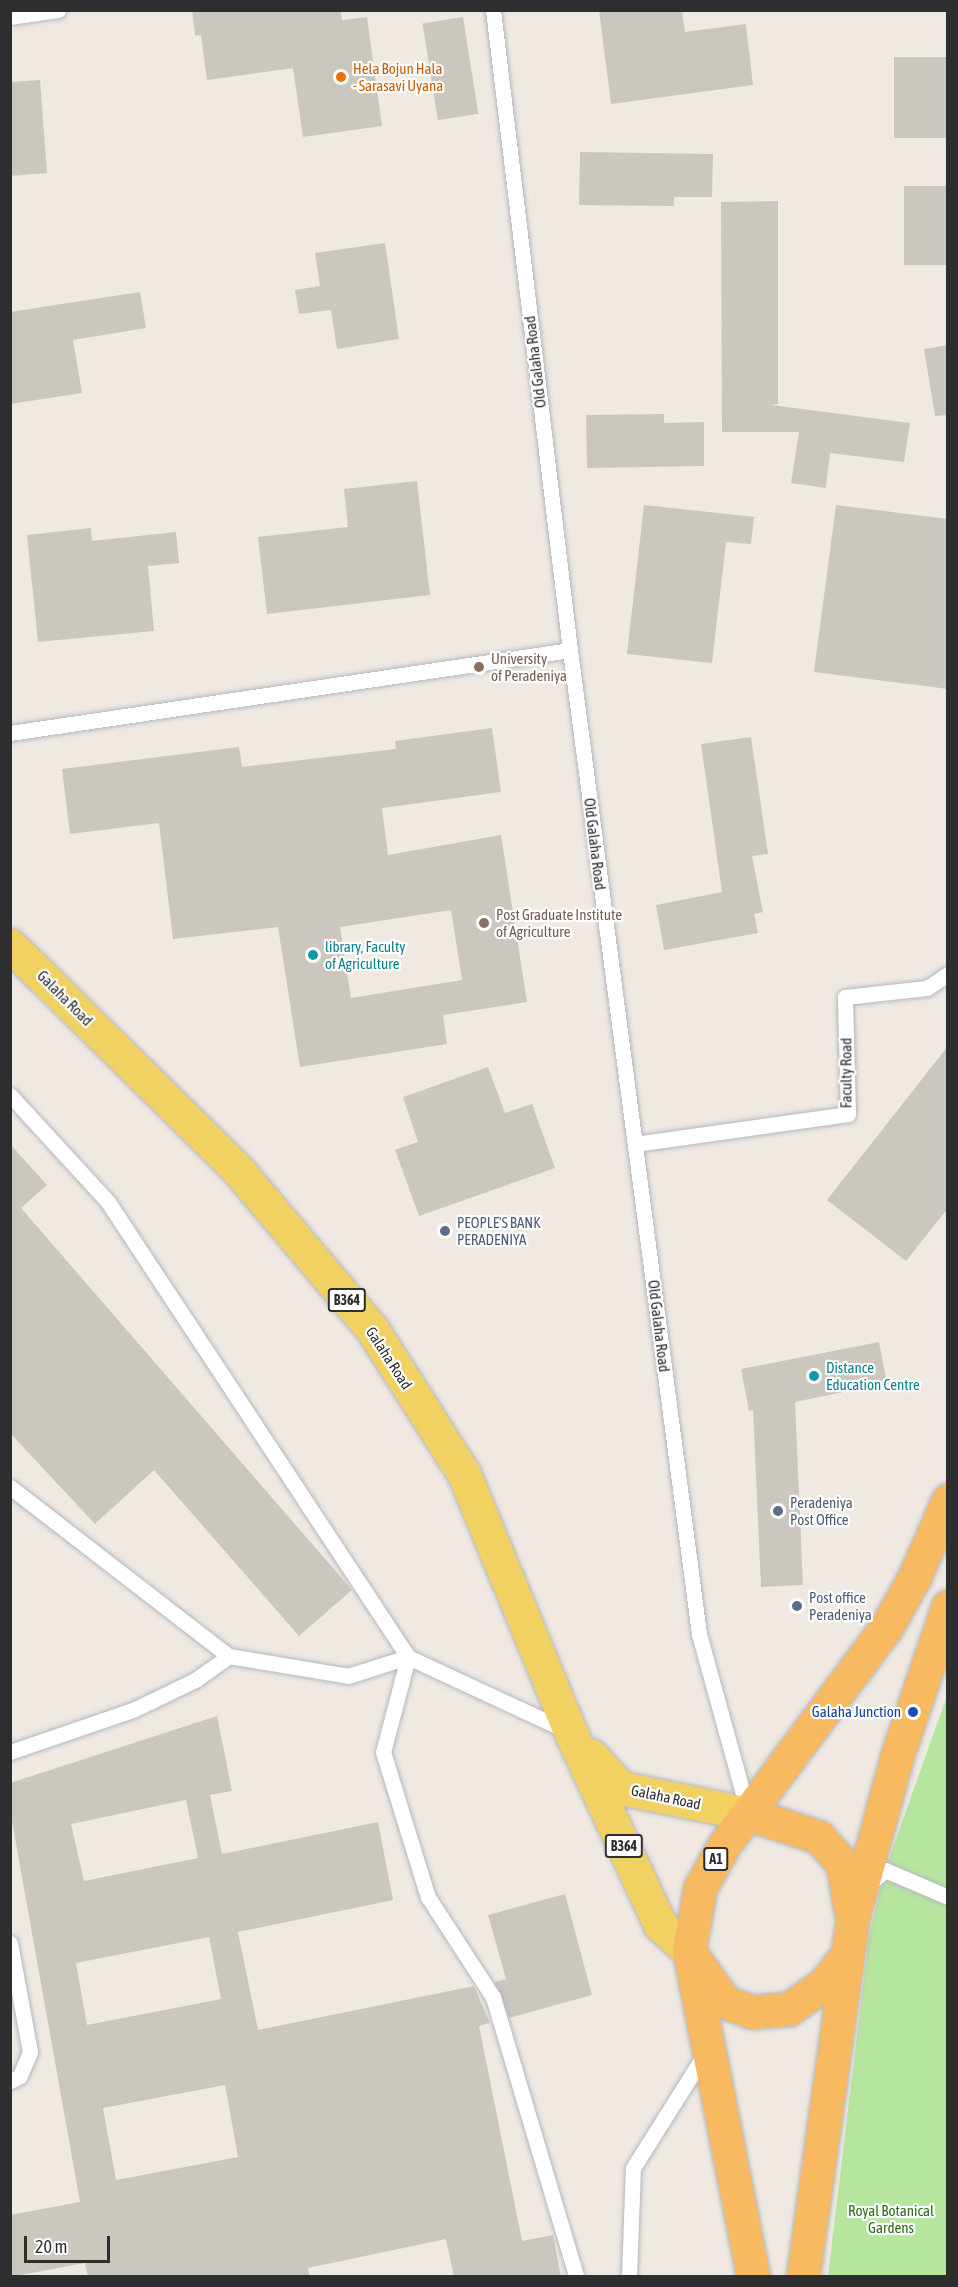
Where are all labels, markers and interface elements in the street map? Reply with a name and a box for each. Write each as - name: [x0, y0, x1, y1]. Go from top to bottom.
- place label: Hela Bojun Hala - Sarasavi Uyana: [353, 59, 443, 94]
- marker: Hela Bojun Hala - Sarasavi Uyana: [334, 70, 348, 84]
- street label: Old Galaha Road: [520, 315, 550, 409]
- place label: University of Peradeniya: [491, 649, 567, 684]
- marker: University of Peradeniya: [472, 660, 486, 674]
- street label: Old Galaha Road: [580, 797, 610, 891]
- place label: Post Graduate Institute of Agriculture: [496, 905, 622, 940]
- marker: Post Graduate Institute of Agriculture: [477, 916, 491, 930]
- place label: library, Faculty of Agriculture: [325, 937, 406, 972]
- marker: library, Faculty of Agriculture: [306, 948, 320, 962]
- street label: Galaha Road: [34, 967, 96, 1029]
- street label: Faculty Road: [837, 1038, 855, 1108]
- place label: PEOPLE'S BANK PERADENIYA: [457, 1213, 541, 1248]
- marker: PEOPLE'S BANK PERADENIYA: [438, 1224, 452, 1238]
- street label: Old Galaha Road: [644, 1279, 674, 1373]
- road number: B364: [328, 1289, 366, 1311]
- street label: Galaha Road: [362, 1323, 416, 1393]
- place label: Distance Education Centre: [826, 1358, 920, 1393]
- marker: Distance Education Centre: [807, 1369, 821, 1383]
- place label: Peradeniya Post Office: [790, 1493, 853, 1528]
- marker: Peradeniya Post Office: [771, 1504, 785, 1518]
- place label: Post office Peradeniya: [809, 1588, 872, 1623]
- marker: Post office Peradeniya: [790, 1599, 804, 1613]
- place label: Galaha Junction: [812, 1703, 901, 1721]
- marker: Galaha Junction: [906, 1705, 920, 1719]
- street label: Galaha Road: [629, 1781, 703, 1813]
- road number: B364: [604, 1835, 644, 1857]
- road number: A1: [702, 1848, 730, 1870]
- park label: Royal Botanical Gardens: [848, 2201, 934, 2236]
- scale bar: [27, 2224, 112, 2262]
- text: 20 m: [35, 2236, 67, 2257]

